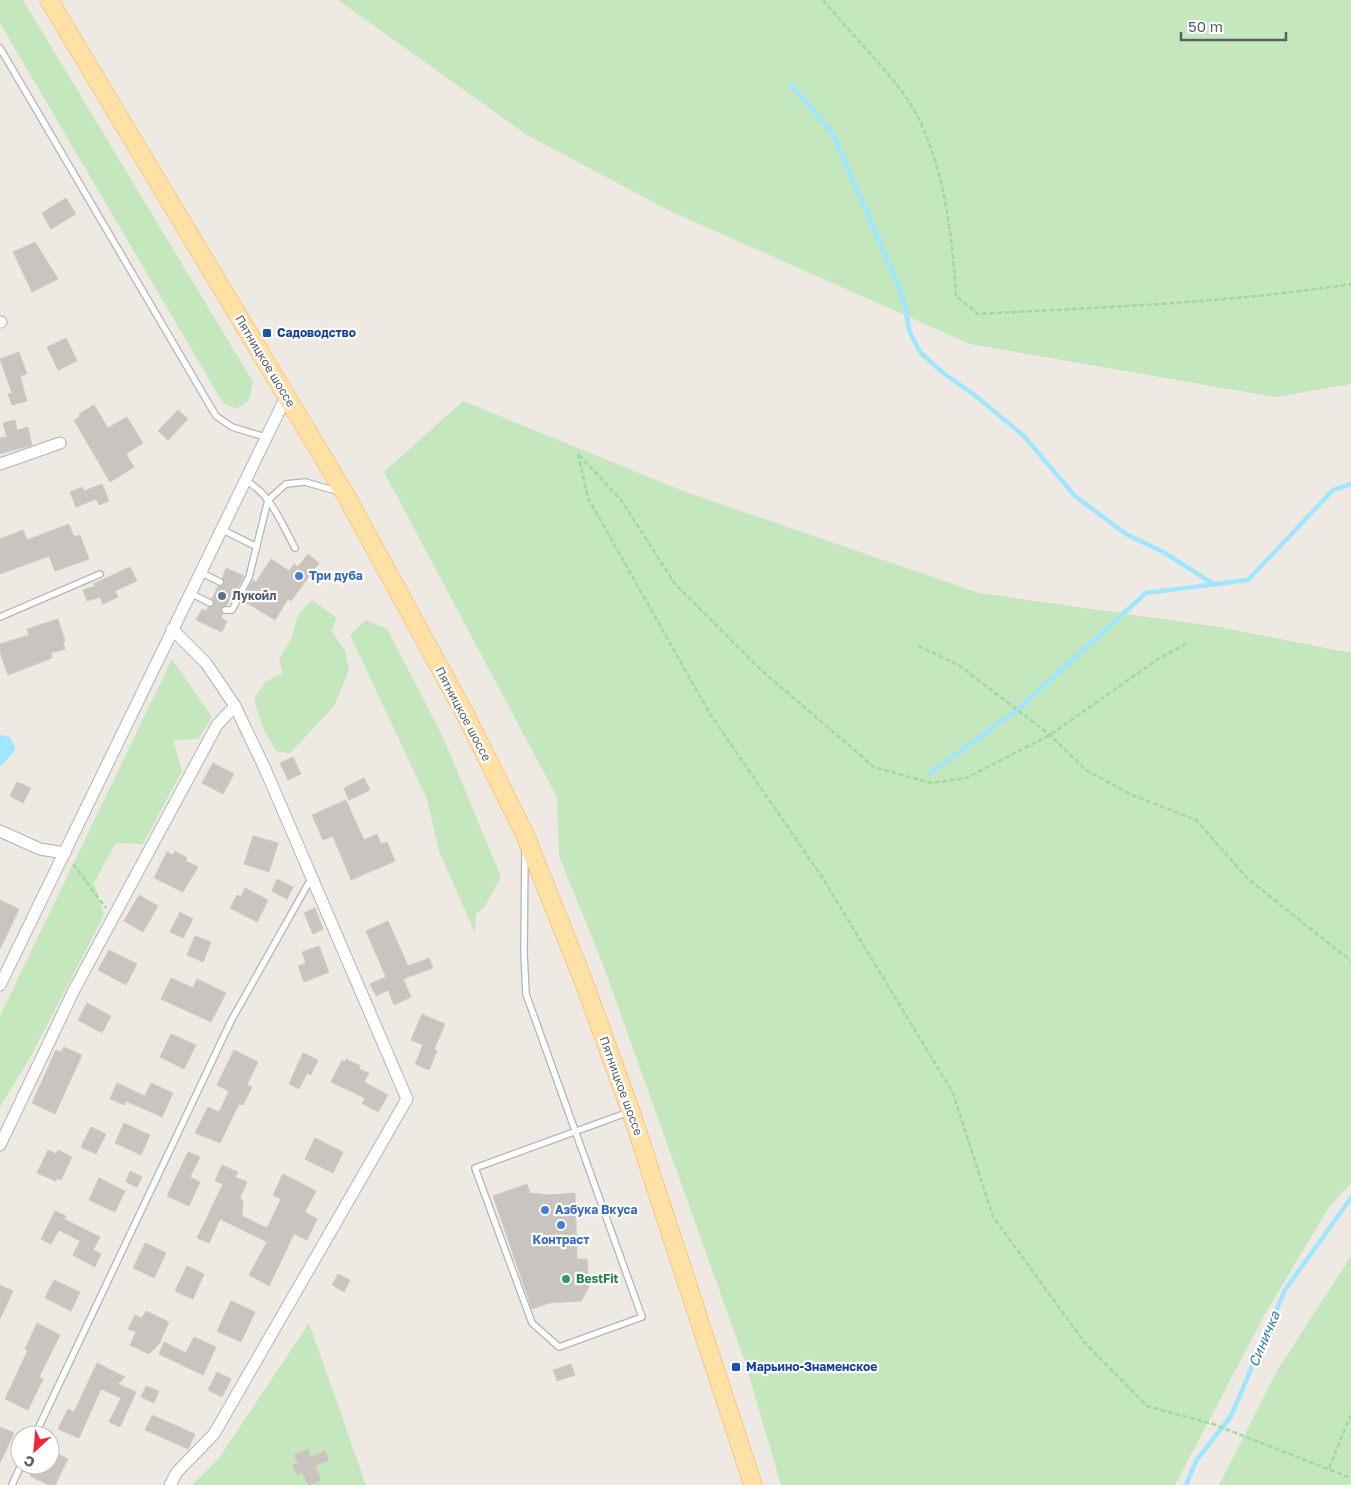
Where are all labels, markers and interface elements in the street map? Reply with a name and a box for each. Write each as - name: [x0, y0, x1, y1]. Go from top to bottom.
- scale bar: [1181, 10, 1286, 42]
- text: 50 m: [1188, 17, 1223, 35]
- street label: Пятницкое шоссе: [232, 312, 299, 409]
- place label: Садоводство: [277, 325, 356, 340]
- marker: Садоводство: [261, 327, 273, 339]
- place label: Три дуба: [309, 568, 363, 583]
- marker: Три дуба: [293, 570, 305, 582]
- place label: Лукойл: [232, 588, 276, 603]
- marker: Лукойл: [216, 590, 228, 602]
- street label: Пятницкое шоссе: [432, 664, 495, 763]
- street label: Пятницкое шоссе: [597, 1034, 646, 1138]
- place label: Азбука Вкуса: [555, 1202, 637, 1217]
- marker: Азбука Вкуса: [539, 1204, 551, 1216]
- marker: Контраст: [555, 1219, 567, 1231]
- place label: Контраст: [533, 1232, 589, 1247]
- place label: BestFit: [576, 1271, 618, 1286]
- marker: BestFit: [560, 1273, 572, 1285]
- water label: Синичка: [1244, 1307, 1283, 1369]
- place label: Марьино-Знаменское: [746, 1359, 877, 1374]
- marker: Марьино-Знаменское: [730, 1361, 742, 1373]
- north arrow: [10, 1425, 60, 1475]
- text: С: [21, 1452, 37, 1472]

